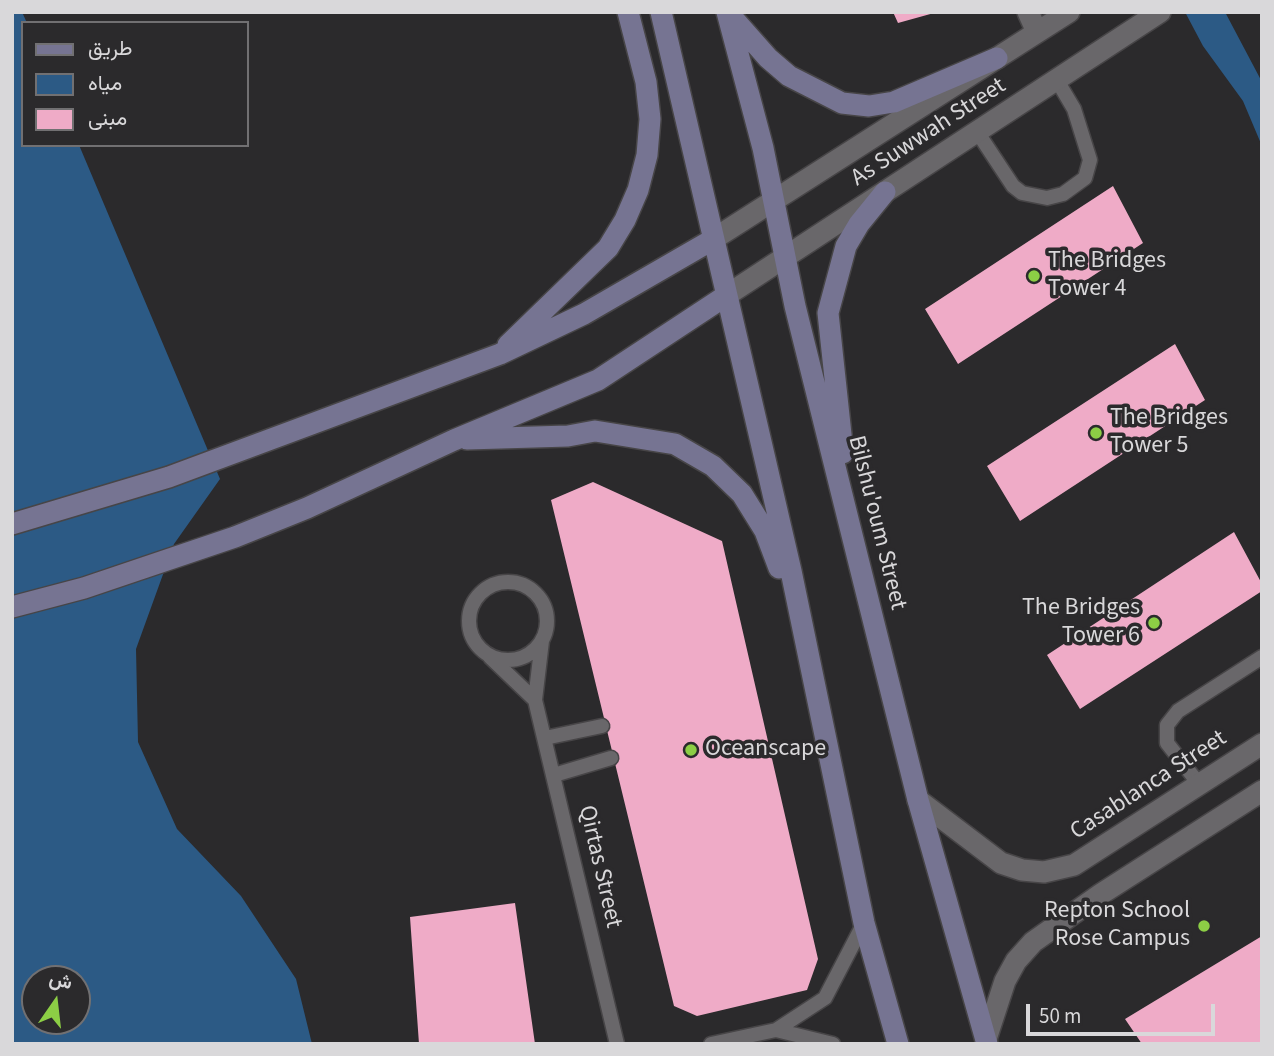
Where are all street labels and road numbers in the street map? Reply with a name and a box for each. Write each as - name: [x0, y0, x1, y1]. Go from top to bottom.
- street label: As Suwwah Street: [846, 72, 1012, 194]
- street label: Bilshu'oum Street: [840, 433, 912, 613]
- street label: Casablanca Street: [1066, 725, 1232, 847]
- street label: Qirtas Street: [571, 803, 627, 931]

